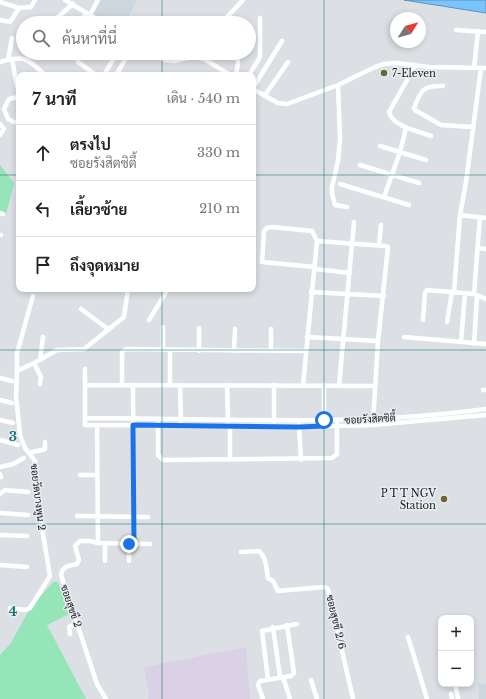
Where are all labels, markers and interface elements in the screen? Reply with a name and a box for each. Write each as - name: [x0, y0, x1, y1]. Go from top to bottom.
- north arrow: [390, 12, 426, 48]
- search box: [16, 16, 256, 60]
- icon: search: [30, 27, 52, 49]
- text: ค้นหาที่นี่: [62, 29, 117, 48]
- place label: 7-Eleven: [392, 67, 436, 80]
- marker: 7-Eleven: [379, 68, 389, 78]
- text: 7 นาที: [32, 89, 77, 110]
- text: เดิน · 540 m: [167, 90, 240, 107]
- text: ตรงไป: [70, 135, 111, 154]
- icon: ahead: [32, 142, 54, 164]
- text: 330 m: [197, 144, 240, 161]
- text: ซอยรังสิตซิตี้: [70, 155, 137, 172]
- icon: left: [32, 198, 54, 220]
- text: เลี้ยวซ้าย: [70, 200, 127, 219]
- text: 210 m: [199, 200, 240, 217]
- icon: arrive: [32, 254, 54, 276]
- text: ถึงจุดหมาย: [70, 256, 140, 275]
- street label: ซอยรังสิตซิตี้: [344, 408, 397, 427]
- route start: [315, 411, 333, 429]
- text: 3: [9, 428, 17, 445]
- street label: ซอยวัดบางพูน 2: [26, 463, 49, 531]
- place label: P T T NGV Station: [381, 487, 436, 512]
- marker: P T T NGV Station: [439, 494, 449, 504]
- route end: [120, 535, 138, 553]
- street label: ซอยสุขขี 2: [57, 583, 84, 629]
- street label: ซอยสุขขี 2/6: [322, 593, 349, 651]
- text: 4: [9, 603, 18, 620]
- map controls: [438, 615, 474, 687]
- button: +: [438, 615, 474, 651]
- button: −: [438, 651, 474, 687]

